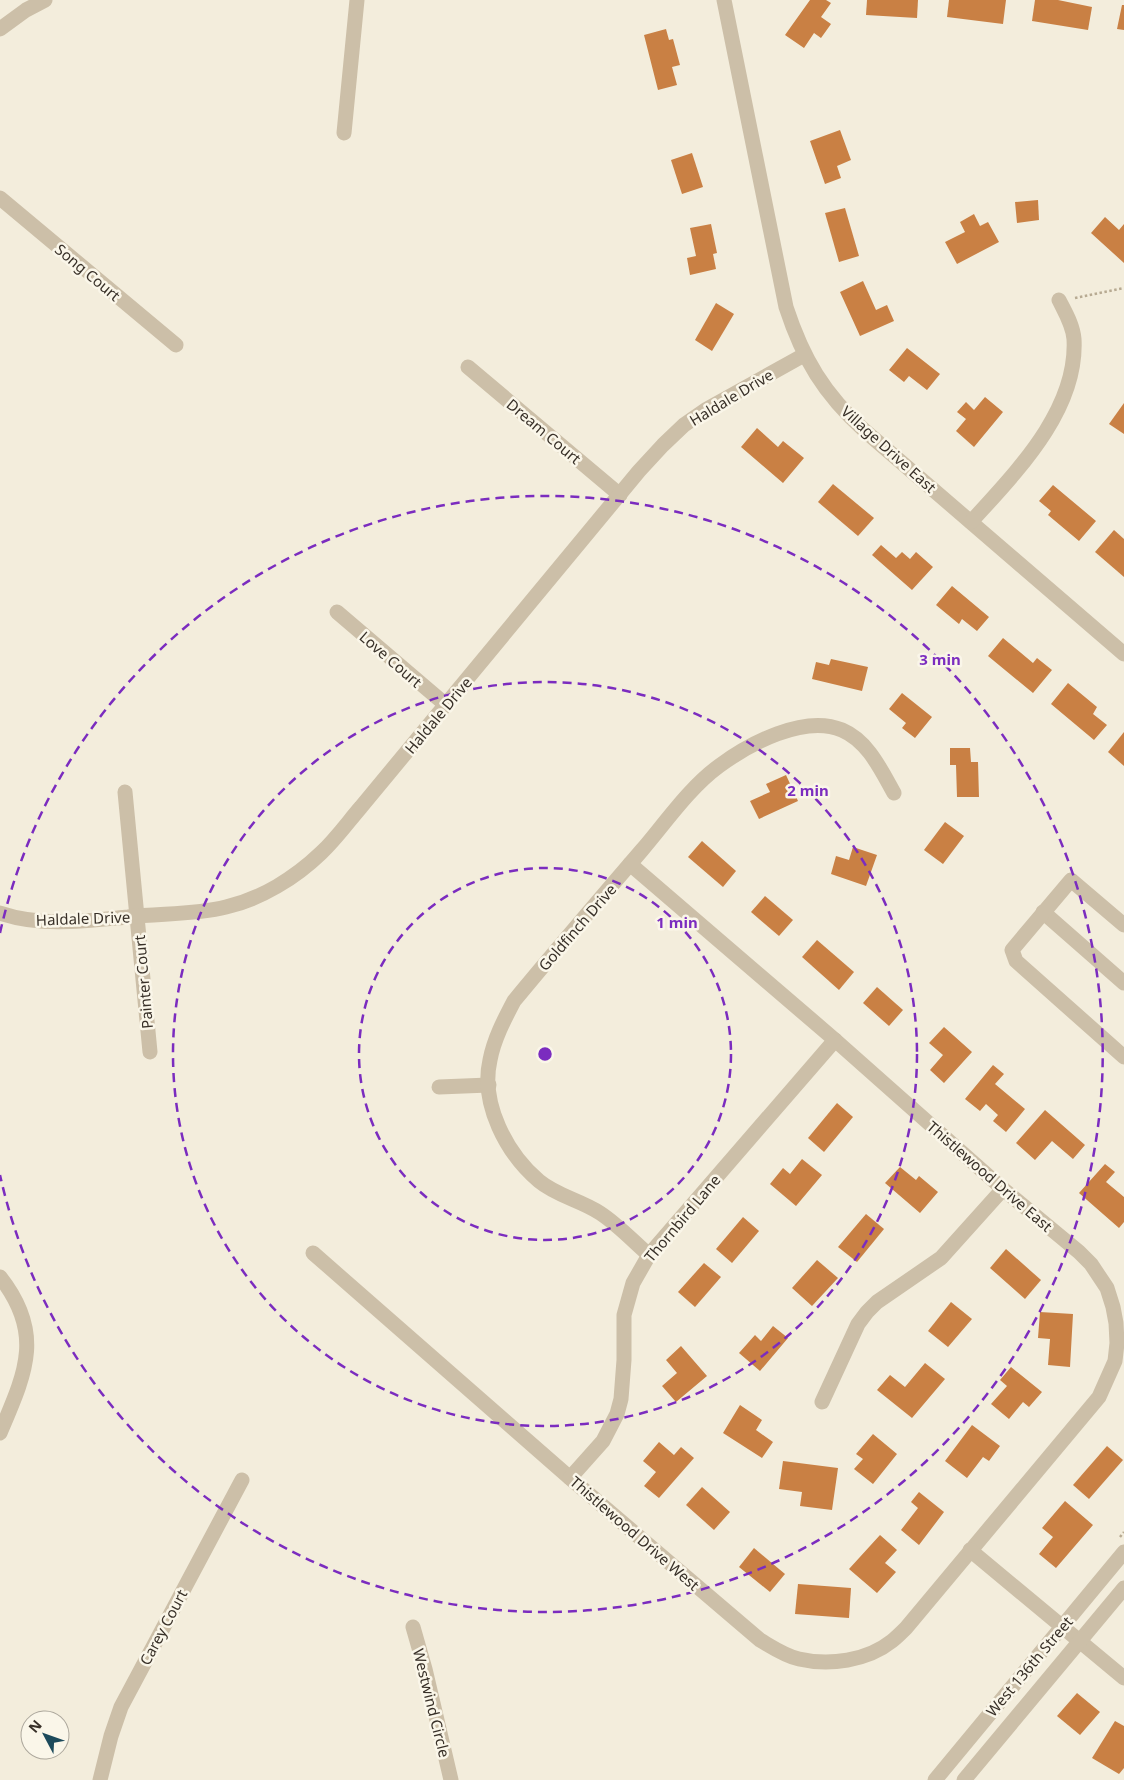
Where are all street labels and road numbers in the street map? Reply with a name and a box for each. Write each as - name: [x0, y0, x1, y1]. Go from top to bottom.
- street label: Song Court: [51, 239, 125, 305]
- street label: Haldale Drive: [685, 364, 777, 430]
- street label: Dream Court: [503, 394, 586, 468]
- street label: Village Drive East: [837, 401, 941, 497]
- street label: Love Court: [356, 627, 427, 692]
- street label: Haldale Drive: [400, 672, 476, 758]
- street label: Goldfinch Drive: [534, 879, 620, 975]
- street label: Haldale Drive: [35, 906, 131, 930]
- street label: Painter Court: [129, 934, 157, 1030]
- street label: Thistlewood Drive East: [923, 1116, 1057, 1236]
- street label: Thornbird Lane: [640, 1170, 724, 1266]
- street label: Thistlewood Drive West: [566, 1471, 704, 1595]
- street label: Carey Court: [135, 1585, 192, 1668]
- street label: West 136th Street: [981, 1611, 1077, 1720]
- street label: Westwind Circle: [409, 1646, 455, 1760]

